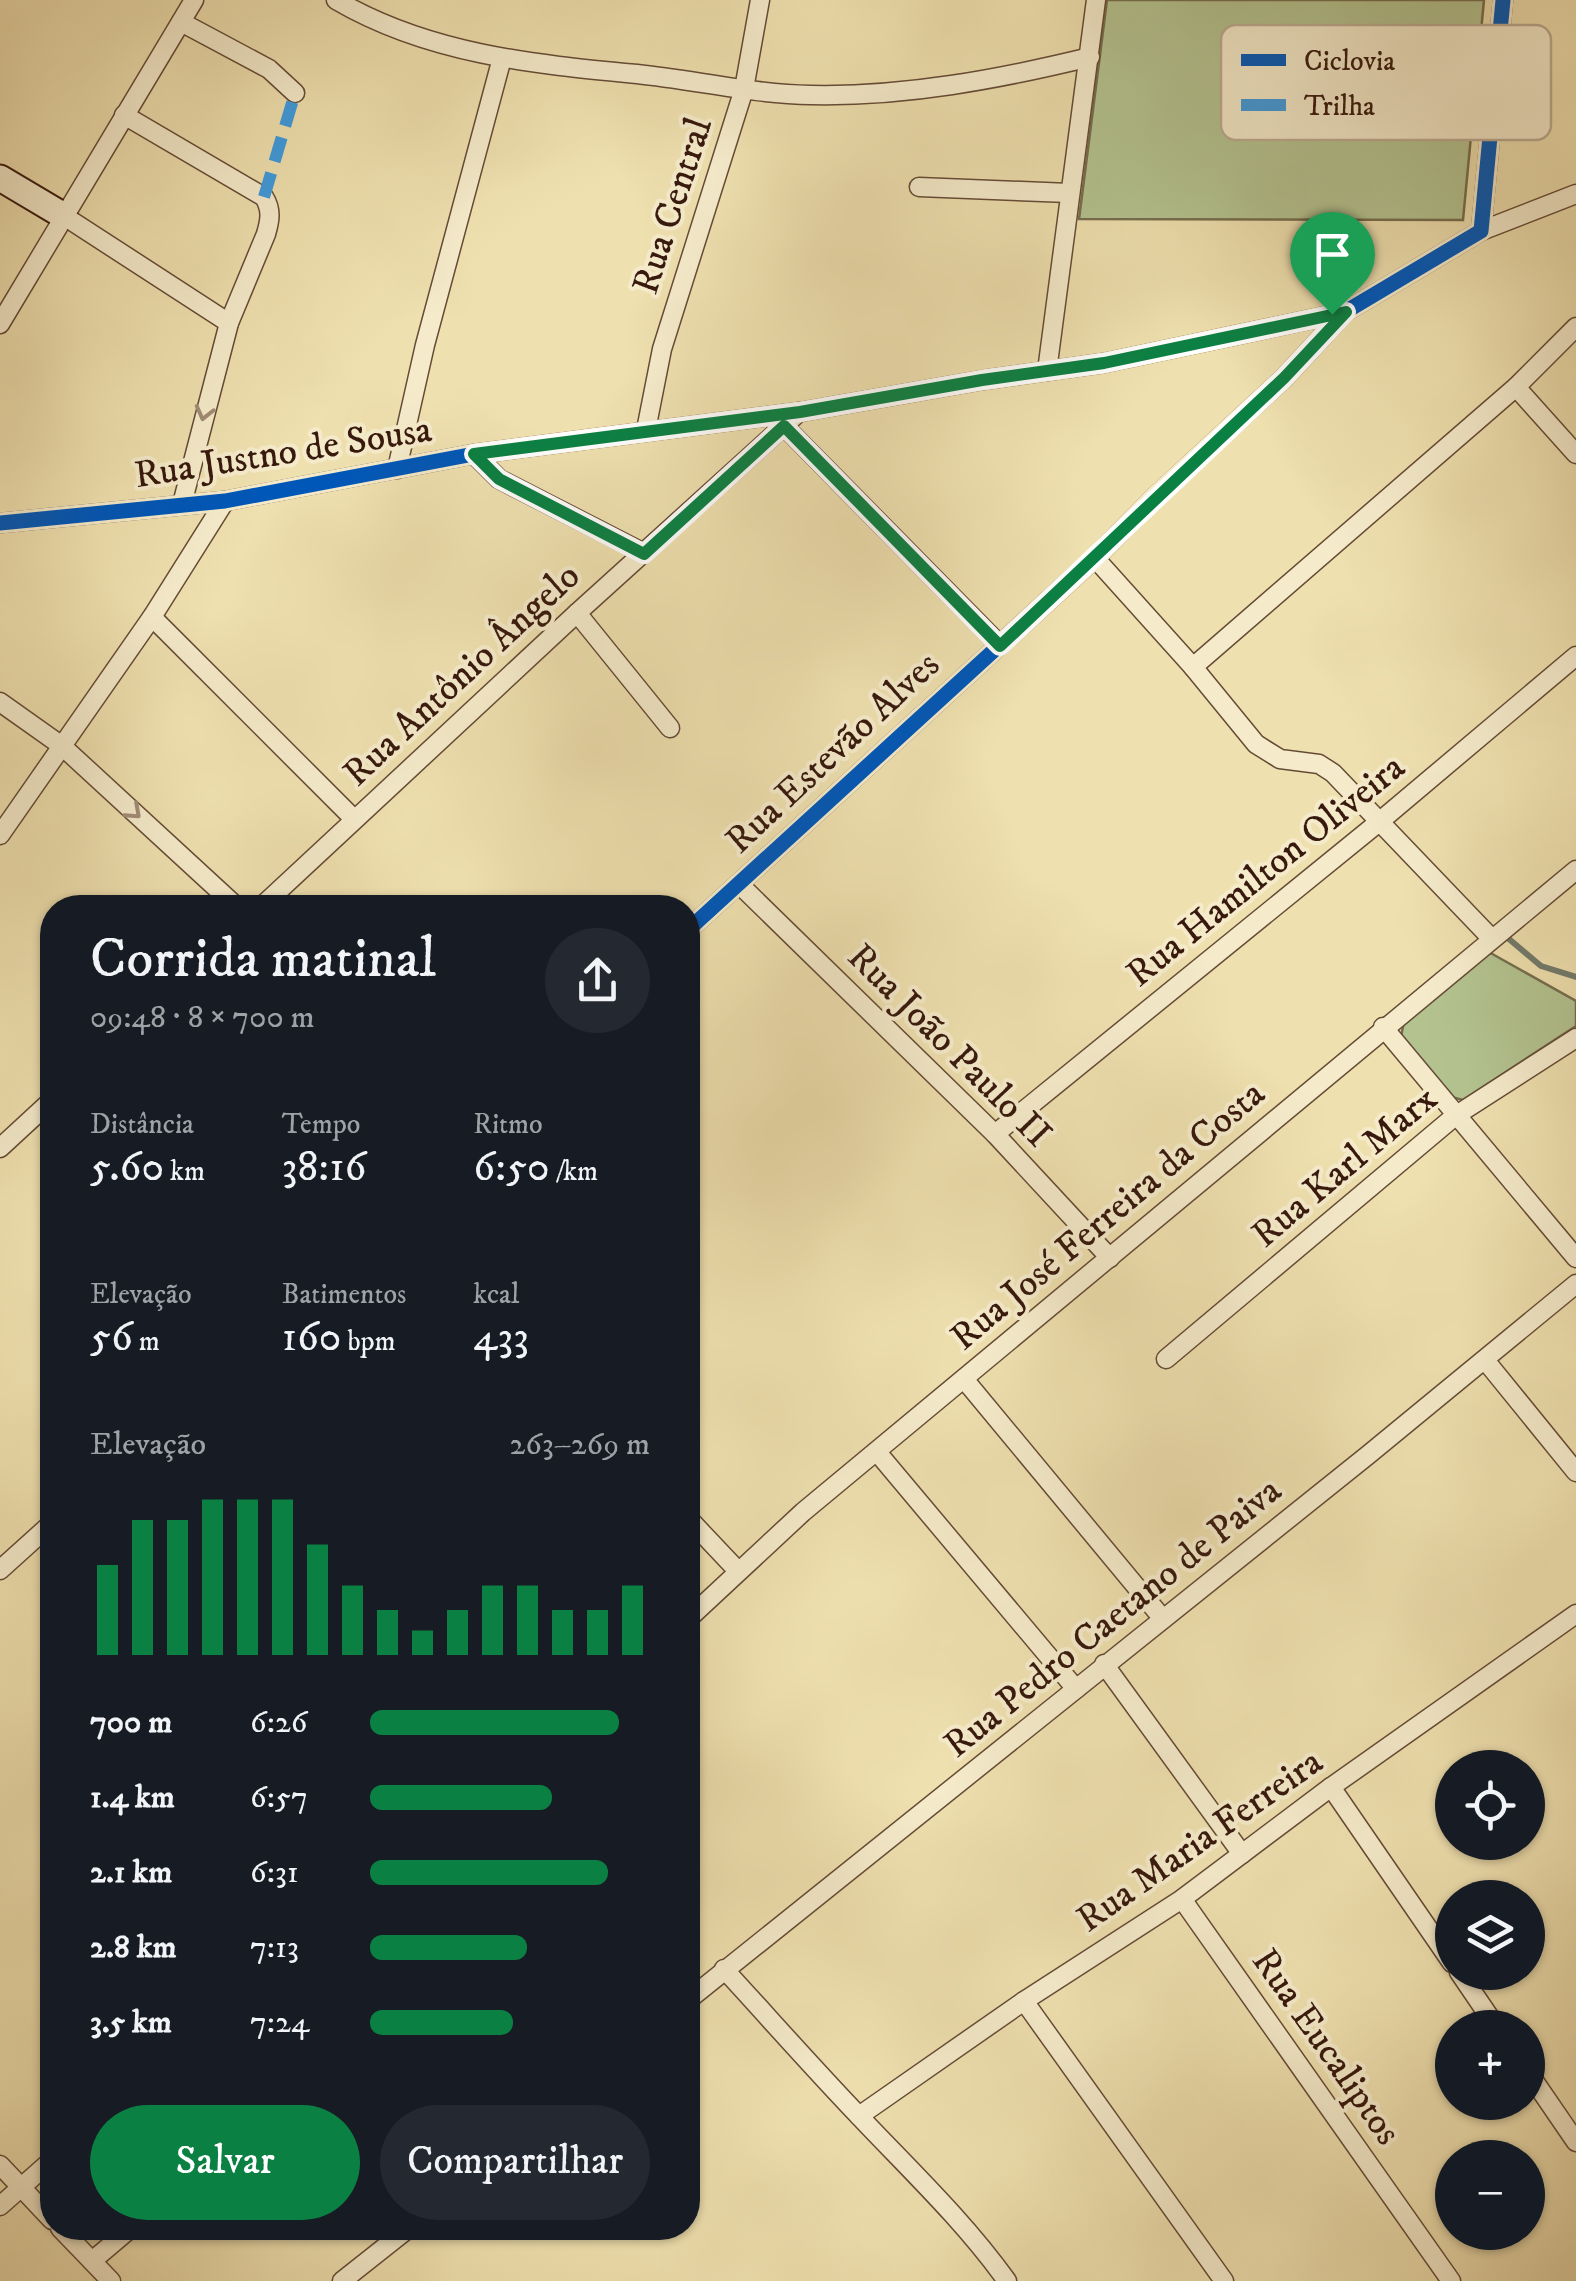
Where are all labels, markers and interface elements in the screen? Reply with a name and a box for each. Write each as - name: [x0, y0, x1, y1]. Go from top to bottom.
- legend: [1221, 25, 1551, 140]
- text: Ciclovia: [1304, 44, 1395, 79]
- text: Trilha: [1304, 89, 1375, 124]
- street label: Rua Central: [622, 111, 724, 300]
- pin: [1290, 212, 1375, 315]
- icon: arrive: [1305, 227, 1360, 282]
- one-way arrow: [195, 404, 216, 421]
- street label: Rua Justno de Sousa: [131, 406, 435, 500]
- street label: Rua Antônio Ângelo: [333, 553, 591, 797]
- street label: Rua Estevão Alves: [716, 642, 950, 864]
- street label: Rua Hamilton Oliveira: [1117, 744, 1415, 998]
- one-way arrow: [122, 800, 141, 818]
- text: Corrida matinal: [90, 926, 436, 995]
- button: share: [545, 928, 650, 1033]
- street label: Rua João Paulo II: [837, 934, 1061, 1158]
- text: 09:48 · 8 × 700 m: [90, 998, 315, 1038]
- street label: Rua José Ferreira da Costa: [941, 1070, 1275, 1362]
- street label: Rua Karl Marx: [1242, 1075, 1448, 1259]
- text: Distância: [90, 1107, 194, 1142]
- text: Tempo: [282, 1107, 360, 1142]
- text: Ritmo: [473, 1107, 543, 1142]
- text: 5.60: [90, 1142, 164, 1194]
- text: 38:16: [282, 1142, 366, 1194]
- text: 6:50: [473, 1142, 550, 1194]
- text: km: [164, 1154, 205, 1189]
- text: /km: [550, 1154, 598, 1189]
- text: Elevação: [90, 1277, 192, 1312]
- text: Batimentos: [282, 1277, 406, 1312]
- text: kcal: [473, 1277, 519, 1312]
- text: 56: [90, 1312, 133, 1364]
- text: 160: [282, 1312, 341, 1364]
- text: 433: [473, 1312, 529, 1364]
- text: m: [133, 1324, 160, 1359]
- text: bpm: [341, 1324, 396, 1359]
- text: Elevação: [90, 1425, 206, 1465]
- text: 263–269 m: [510, 1425, 650, 1465]
- street label: Rua Pedro Caetano de Paiva: [935, 1467, 1291, 1769]
- text: 700 m: [90, 1703, 172, 1743]
- text: 6:26: [250, 1703, 307, 1743]
- street label: Rua Maria Ferreira: [1068, 1738, 1332, 1944]
- map controls: [1435, 1750, 1545, 2250]
- button: locate: [1435, 1750, 1545, 1860]
- text: 1.4 km: [90, 1778, 175, 1818]
- text: 6:57: [250, 1778, 308, 1818]
- text: 2.1 km: [90, 1853, 172, 1893]
- text: 6:31: [250, 1853, 299, 1893]
- button: layers: [1435, 1880, 1545, 1990]
- text: 2.8 km: [90, 1928, 177, 1968]
- text: 7:13: [250, 1928, 299, 1968]
- street label: Rua Eucaliptos: [1241, 1939, 1411, 2155]
- text: 3.5 km: [90, 2003, 172, 2043]
- text: 7:24: [250, 2003, 309, 2043]
- button: +: [1435, 2010, 1545, 2120]
- button: Salvar: [90, 2105, 360, 2220]
- button: Compartilhar: [380, 2105, 650, 2220]
- button: −: [1435, 2140, 1545, 2250]

